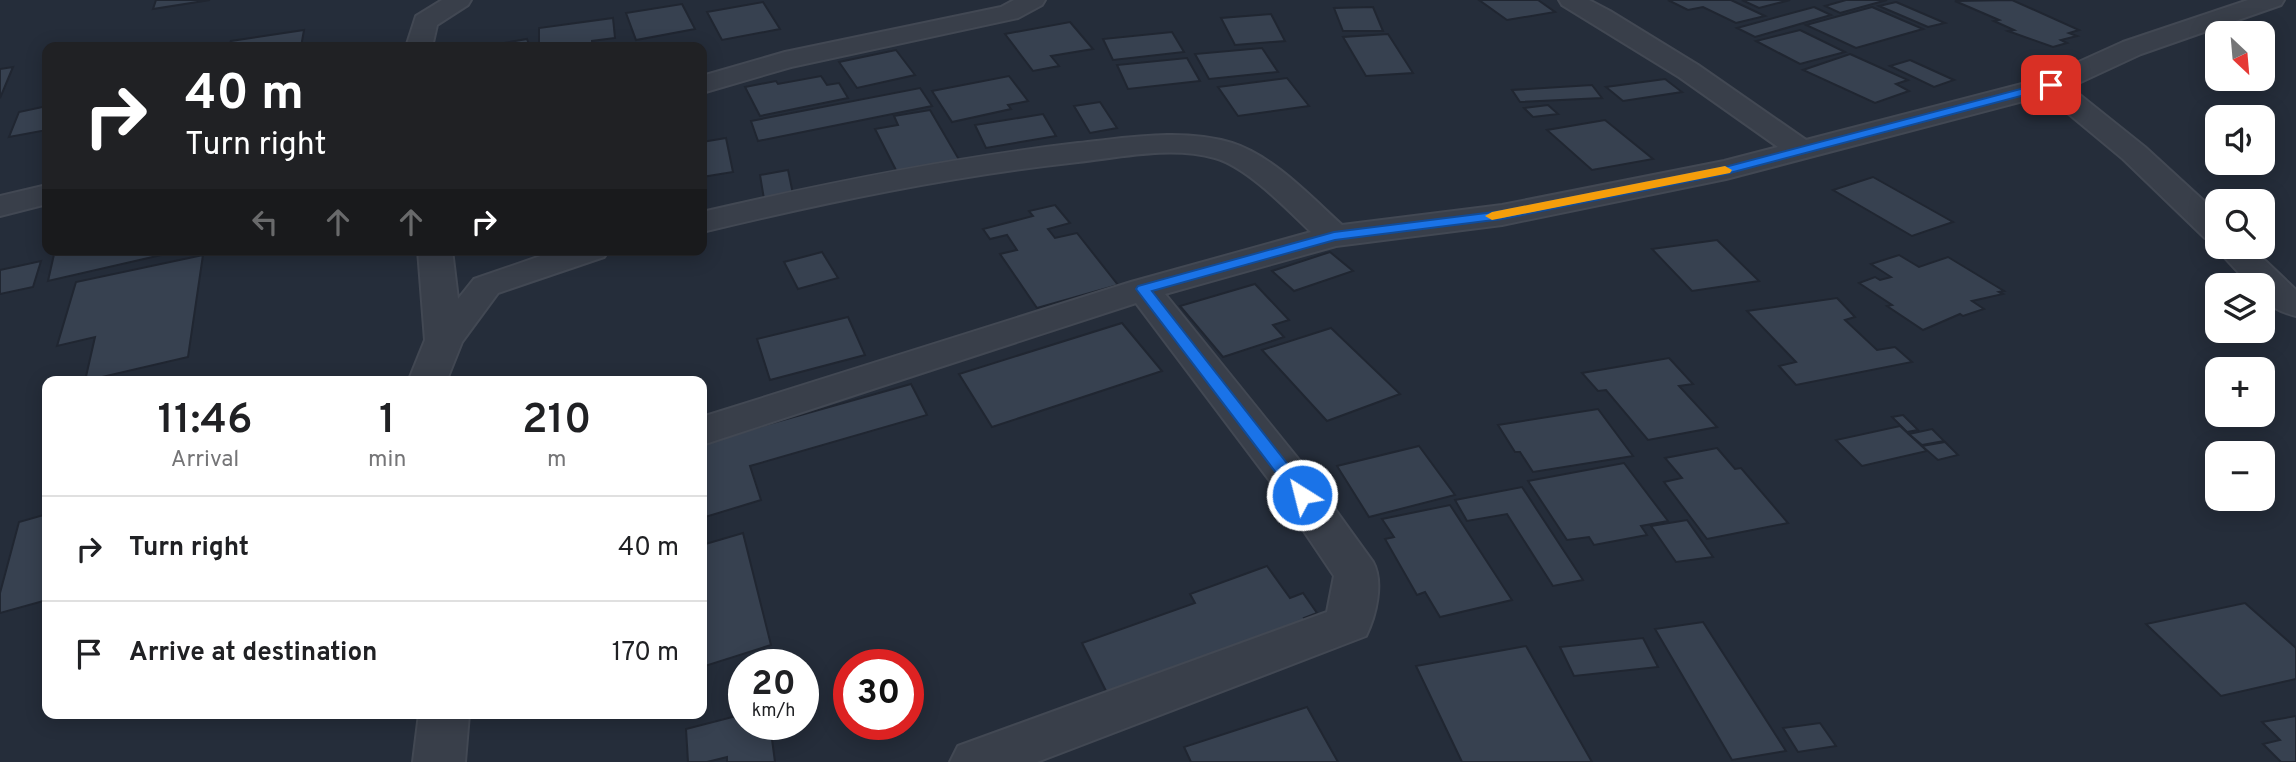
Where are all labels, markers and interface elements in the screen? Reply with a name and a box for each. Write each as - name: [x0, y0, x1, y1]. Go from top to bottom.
- north arrow: [2205, 21, 2275, 91]
- map controls: [2205, 21, 2275, 511]
- pin: [2021, 55, 2081, 115]
- text: 40 m: [185, 65, 304, 127]
- icon: arrive: [2032, 66, 2070, 104]
- icon: right: [70, 70, 161, 161]
- button: sound: [2205, 105, 2275, 175]
- text: Turn right: [185, 126, 327, 166]
- button: search: [2205, 189, 2275, 259]
- icon: left: [246, 203, 284, 241]
- icon: ahead: [319, 203, 357, 241]
- icon: ahead: [392, 203, 430, 241]
- icon: right: [465, 203, 503, 241]
- button: layers: [2205, 273, 2275, 343]
- button: +: [2205, 357, 2275, 427]
- text: 11:46: [158, 395, 253, 448]
- text: 1: [379, 395, 395, 448]
- text: 210: [522, 395, 591, 448]
- button: −: [2205, 441, 2275, 511]
- text: Arrival: [171, 446, 239, 475]
- text: min: [368, 446, 406, 475]
- text: m: [547, 446, 566, 475]
- position arrow: [1265, 458, 1339, 532]
- icon: right: [70, 530, 108, 568]
- text: Turn right: [129, 532, 249, 565]
- text: 40 m: [618, 532, 679, 565]
- icon: arrive: [70, 635, 108, 673]
- text: Arrive at destination: [129, 637, 377, 670]
- text: 170 m: [612, 637, 679, 670]
- speed limit sign: 30: [833, 649, 924, 740]
- text: 20: [751, 663, 796, 707]
- text: km/h: [752, 700, 795, 723]

